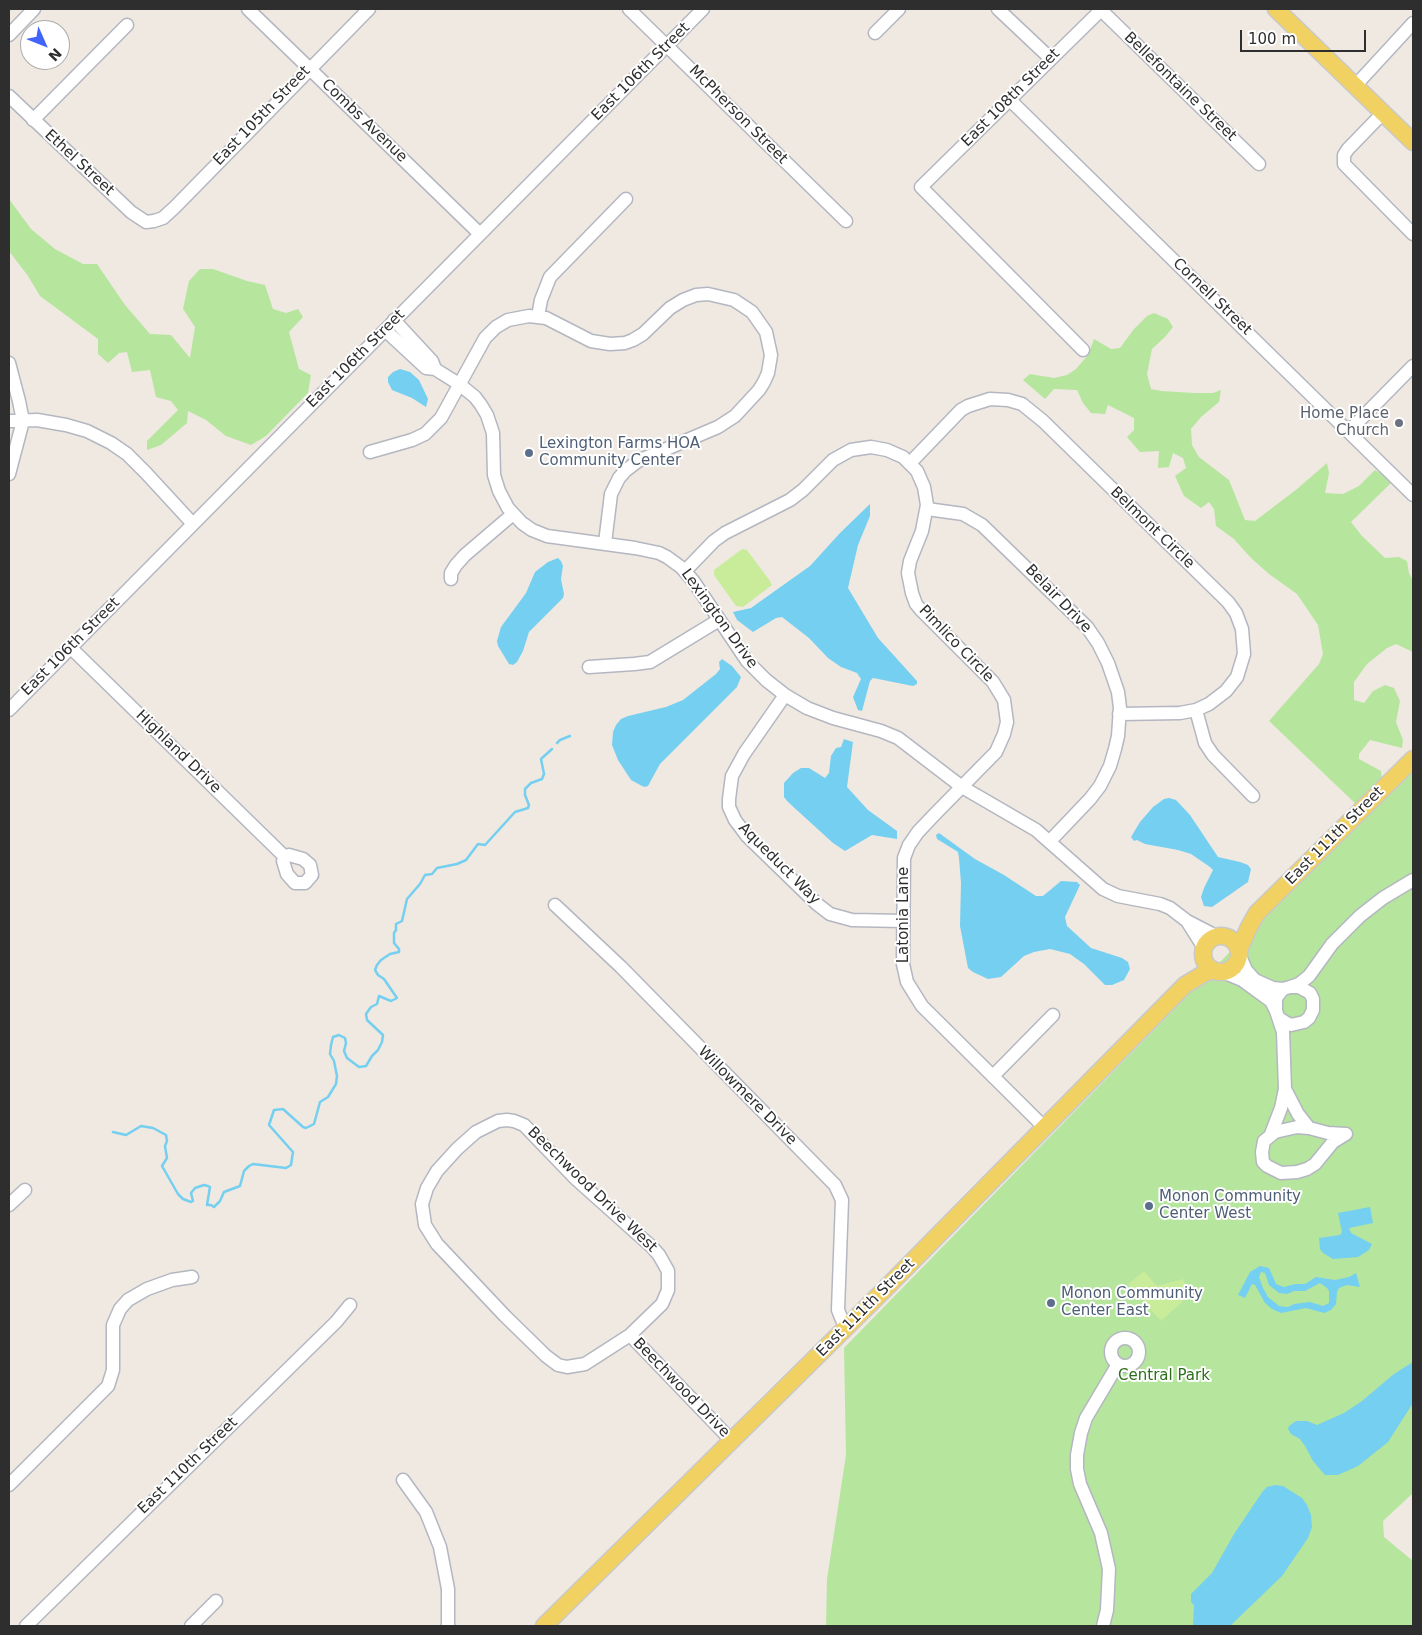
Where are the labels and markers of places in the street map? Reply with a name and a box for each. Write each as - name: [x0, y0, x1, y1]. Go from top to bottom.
- place label: Home Place Church: [1300, 405, 1389, 440]
- marker: Home Place Church: [1393, 417, 1405, 429]
- place label: Lexington Farms HOA Community Center: [539, 435, 700, 470]
- marker: Lexington Farms HOA Community Center: [523, 447, 535, 459]
- place label: Monon Community Center West: [1159, 1188, 1301, 1223]
- marker: Monon Community Center West: [1143, 1200, 1155, 1212]
- place label: Monon Community Center East: [1061, 1285, 1203, 1320]
- marker: Monon Community Center East: [1045, 1297, 1057, 1309]

